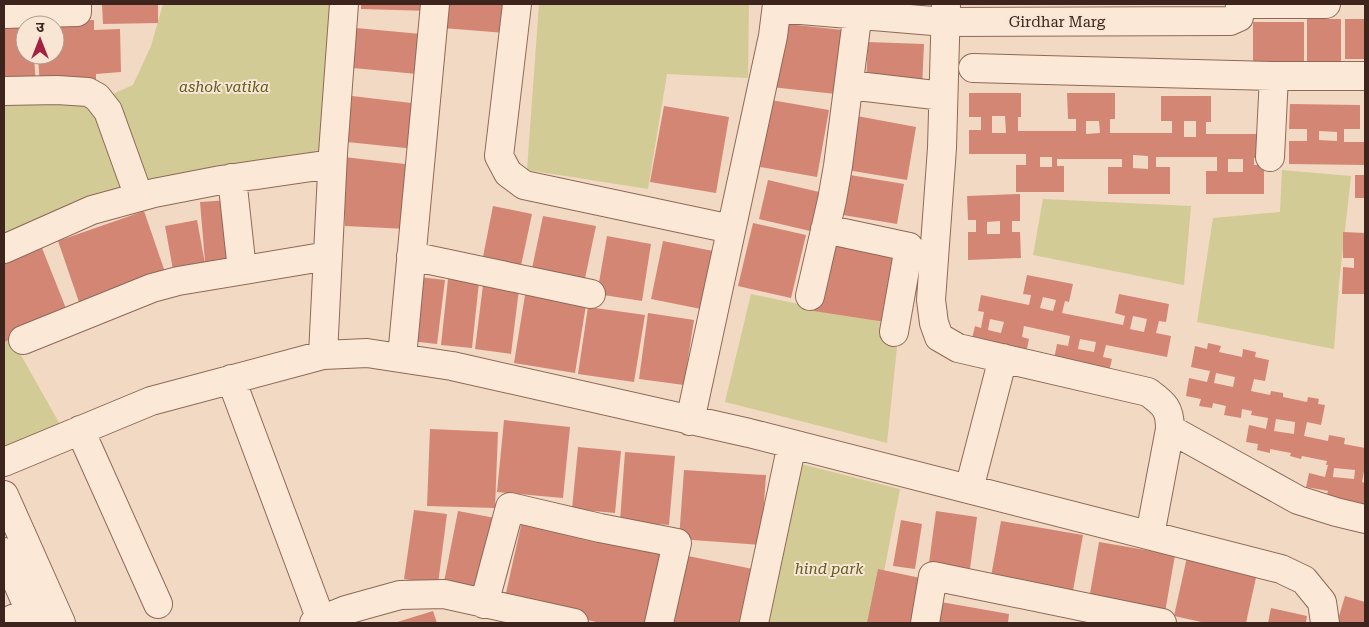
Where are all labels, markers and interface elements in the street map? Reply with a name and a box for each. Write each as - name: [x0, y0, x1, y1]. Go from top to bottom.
- street label: Girdhar Marg: [1009, 13, 1106, 31]
- north arrow: [15, 15, 65, 65]
- text: उ: [36, 19, 45, 35]
- park label: ashok vatika: [179, 78, 269, 96]
- park label: hind park: [795, 560, 864, 578]

